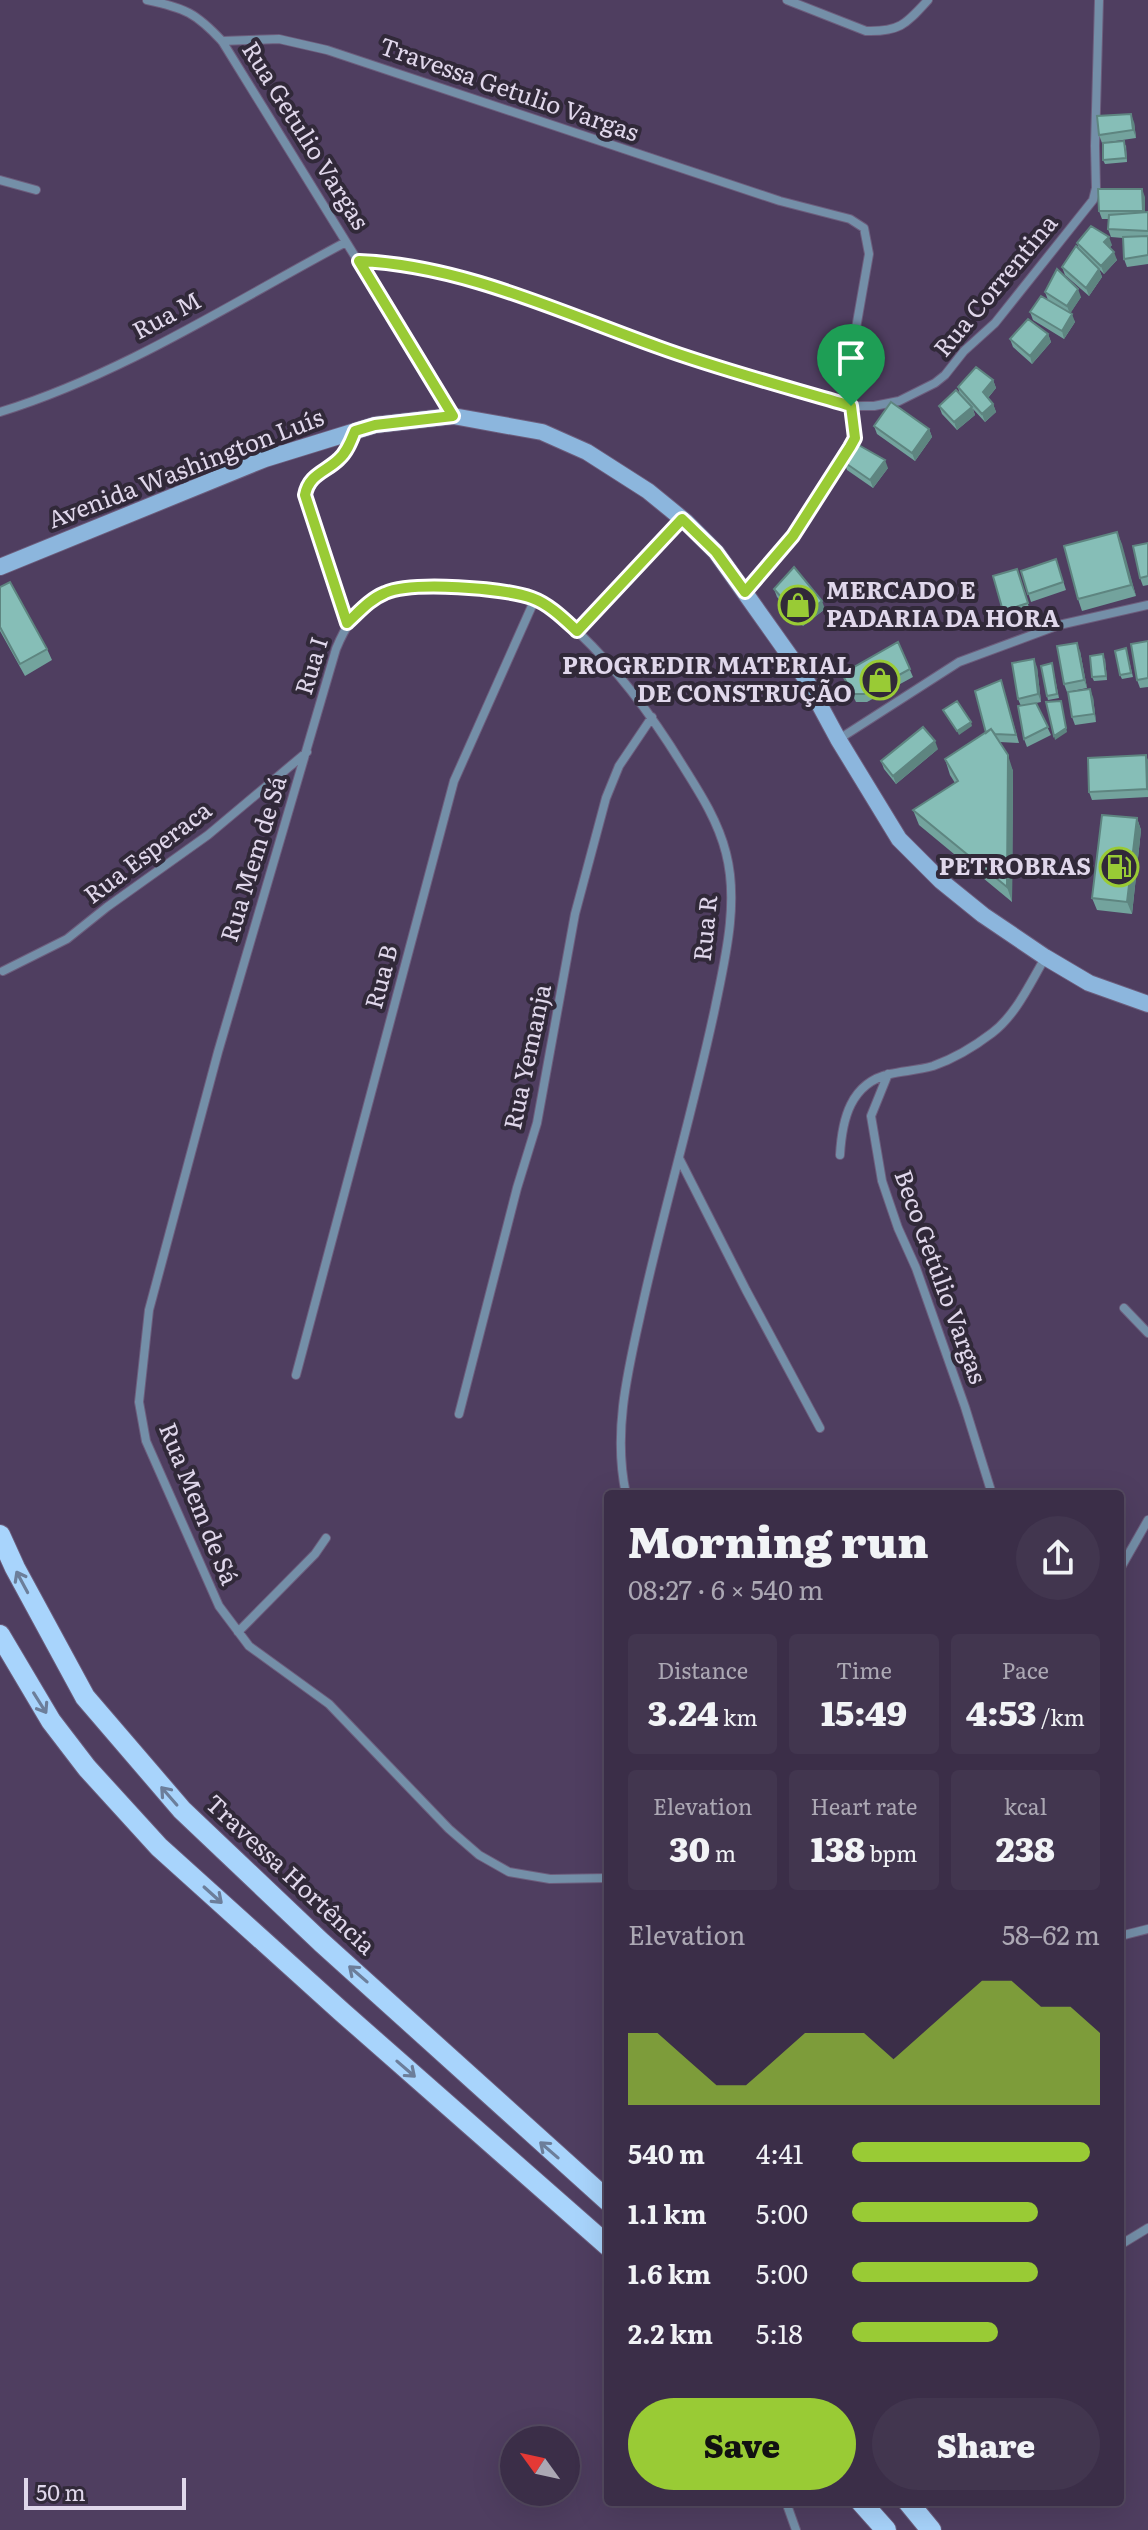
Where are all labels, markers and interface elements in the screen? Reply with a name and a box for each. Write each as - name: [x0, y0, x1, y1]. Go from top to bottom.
- street label: Travessa Getulio Vargas: [375, 27, 644, 149]
- street label: Rua Getulio Vargas: [235, 34, 379, 236]
- street label: Rua Correntina: [924, 206, 1064, 363]
- street label: Rua M: [125, 281, 206, 346]
- pin: [817, 324, 885, 406]
- icon: arrive: [829, 336, 873, 380]
- street label: Avenida Washington Luís: [42, 398, 328, 536]
- place label: MERCADO E PADARIA DA HORA: [826, 571, 1060, 634]
- shop icon: MERCADO E PADARIA DA HORA: [777, 584, 819, 626]
- street label: Rua I: [284, 632, 335, 699]
- place label: PROGREDIR MATERIAL DE CONSTRUÇÃO: [562, 646, 852, 709]
- shop icon: PROGREDIR MATERIAL DE CONSTRUÇÃO: [859, 659, 901, 701]
- street label: Rua Mem de Sá: [210, 771, 293, 946]
- street label: Rua Esperaca: [75, 791, 218, 911]
- fuel station icon: PETROBRAS: [1098, 846, 1140, 888]
- place label: PETROBRAS: [939, 847, 1091, 882]
- street label: Rua R: [683, 893, 724, 963]
- street label: Rua B: [354, 940, 405, 1012]
- street label: Rua Yemanja: [493, 980, 558, 1132]
- street label: Beco Getúlio Vargas: [887, 1164, 997, 1388]
- street label: Rua Mem de Sá: [152, 1417, 249, 1589]
- text: Morning run: [628, 1506, 929, 1572]
- button: share: [1016, 1516, 1100, 1600]
- text: 08:27 · 6 × 540 m: [628, 1569, 823, 1608]
- one-way arrow: [14, 1571, 30, 1595]
- text: Distance: [657, 1653, 748, 1686]
- text: Time: [836, 1653, 892, 1686]
- text: Pace: [1002, 1653, 1049, 1686]
- text: 3.24: [648, 1686, 719, 1736]
- text: 15:49: [821, 1686, 907, 1736]
- text: 4:53: [966, 1686, 1036, 1736]
- one-way arrow: [31, 1691, 48, 1713]
- text: km: [719, 1700, 758, 1733]
- text: /km: [1036, 1700, 1085, 1733]
- street label: Travessa Hortência: [199, 1785, 385, 1961]
- one-way arrow: [160, 1786, 178, 1806]
- text: Elevation: [653, 1789, 752, 1822]
- text: Heart rate: [811, 1789, 917, 1822]
- text: kcal: [1004, 1789, 1047, 1822]
- text: 30: [669, 1822, 710, 1872]
- text: 138: [811, 1822, 865, 1872]
- text: 238: [996, 1822, 1055, 1872]
- text: m: [710, 1836, 736, 1869]
- text: bpm: [865, 1836, 917, 1869]
- one-way arrow: [202, 1886, 222, 1904]
- text: Elevation: [628, 1914, 746, 1953]
- text: 58–62 m: [1002, 1914, 1100, 1953]
- one-way arrow: [348, 1965, 368, 1983]
- one-way arrow: [396, 2059, 416, 2077]
- text: 540 m: [628, 2133, 705, 2172]
- text: 4:41: [756, 2133, 803, 2172]
- one-way arrow: [540, 2141, 560, 2159]
- text: 1.1 km: [628, 2193, 707, 2232]
- text: 5:00: [756, 2193, 808, 2232]
- text: 1.6 km: [628, 2253, 711, 2292]
- text: 5:00: [756, 2253, 808, 2292]
- text: 2.2 km: [628, 2313, 713, 2352]
- text: 5:18: [756, 2313, 803, 2352]
- button: Save: [628, 2398, 856, 2490]
- button: Share: [872, 2398, 1100, 2490]
- north arrow: [500, 2426, 580, 2506]
- map controls: [500, 2426, 580, 2506]
- scale bar: [24, 2474, 186, 2510]
- text: 50 m: [36, 2475, 86, 2508]

